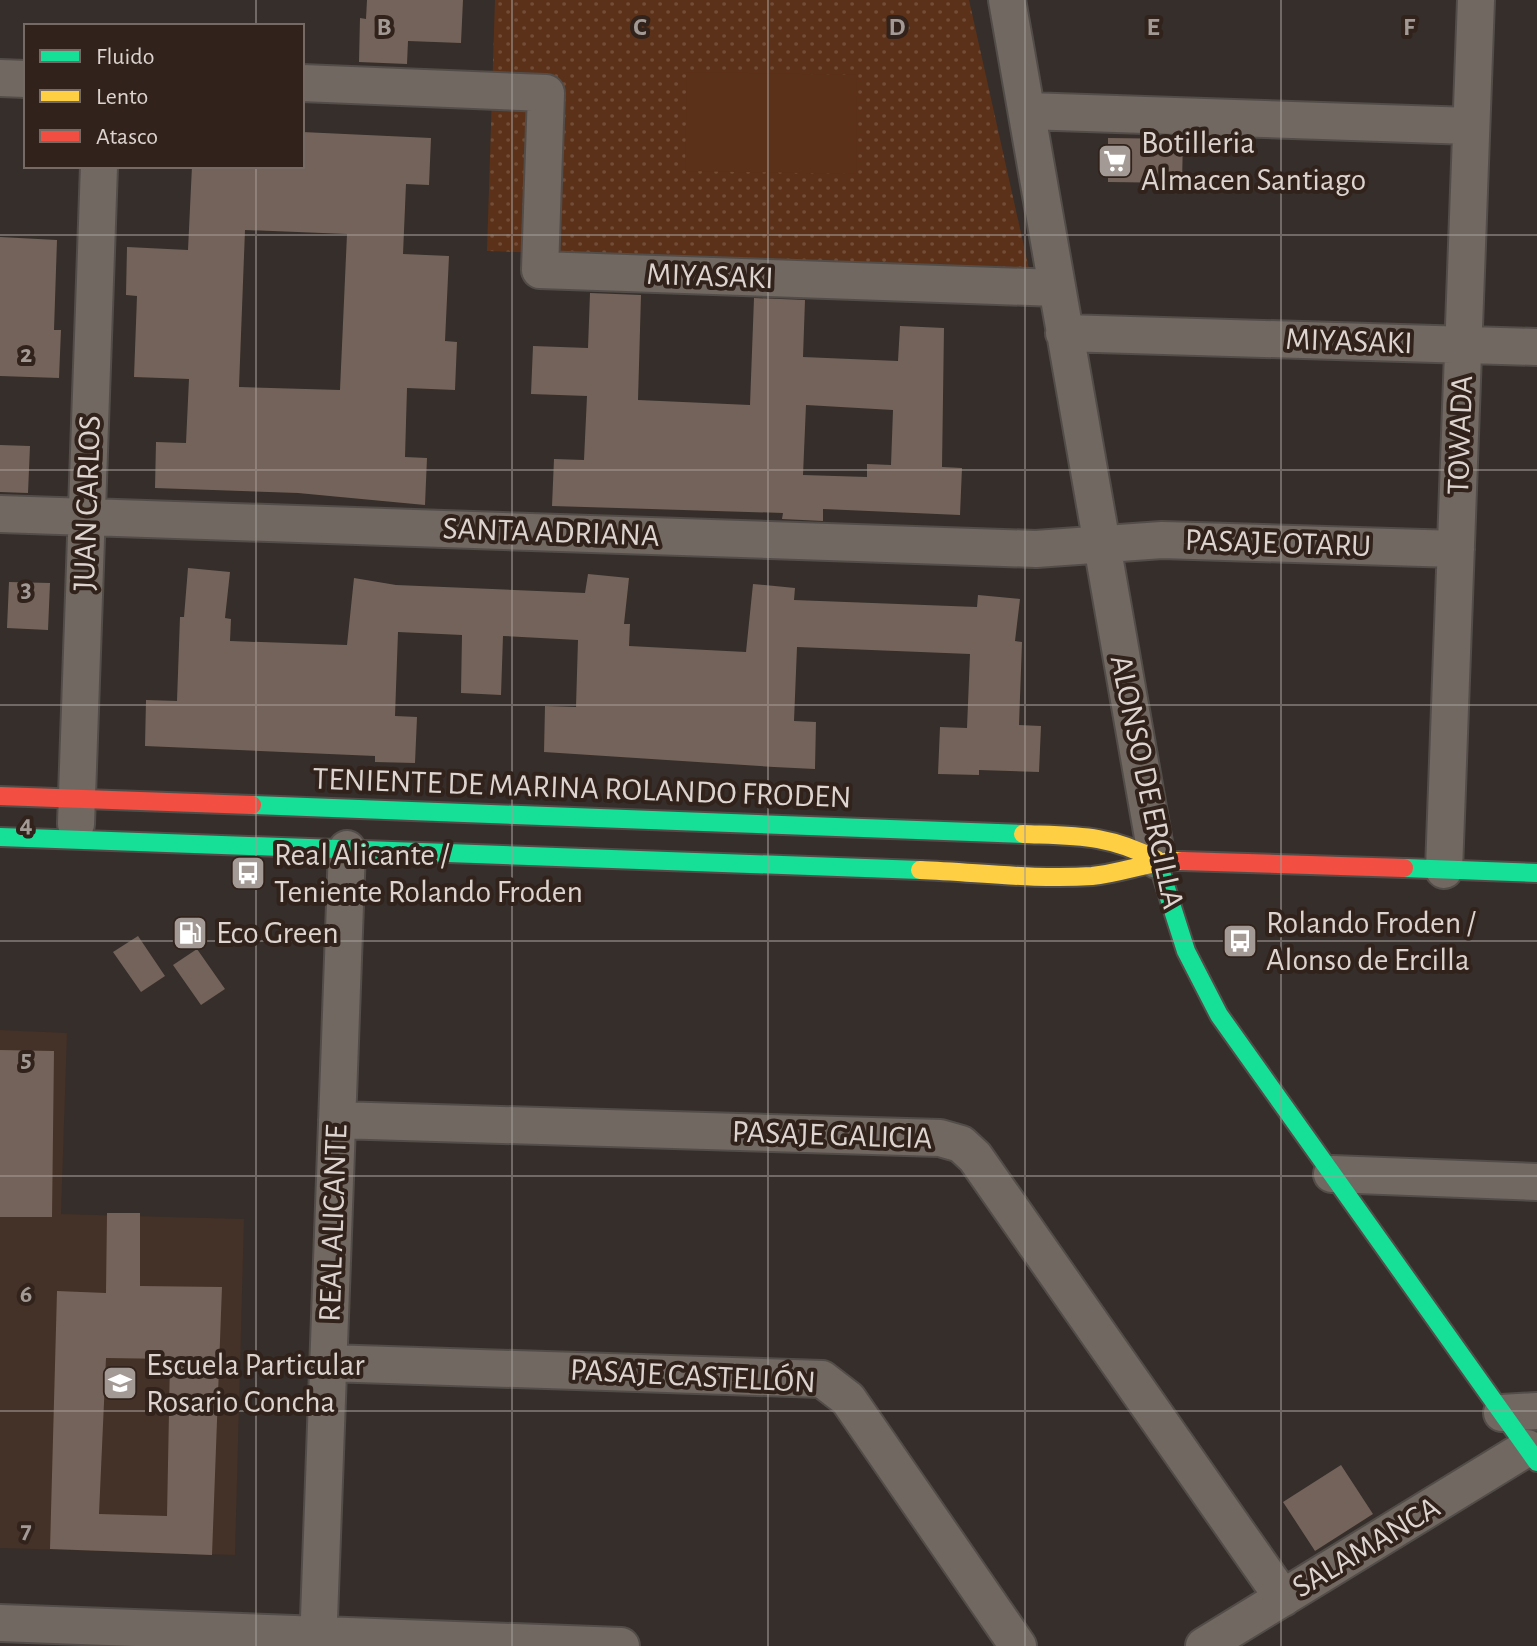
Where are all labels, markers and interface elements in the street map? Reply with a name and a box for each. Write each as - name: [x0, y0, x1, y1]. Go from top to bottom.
- text: B: [376, 14, 392, 40]
- text: C: [633, 14, 647, 40]
- text: D: [888, 14, 906, 40]
- text: E: [1146, 14, 1160, 40]
- text: F: [1403, 14, 1416, 40]
- legend: [24, 24, 304, 168]
- text: Fluido: [96, 45, 155, 69]
- text: Lento: [96, 85, 148, 109]
- text: Atasco: [96, 125, 158, 149]
- place label: Botilleria Almacen Santiago: [1141, 127, 1366, 196]
- supermarket icon: Botilleria Almacen Santiago: [1096, 142, 1134, 180]
- street label: MIYASAKI: [646, 258, 774, 294]
- street label: MIYASAKI: [1285, 323, 1413, 359]
- text: 2: [20, 341, 32, 367]
- street label: TOWADA: [1442, 375, 1478, 495]
- street label: JUAN CARLOS: [68, 415, 106, 591]
- street label: SANTA ADRIANA: [442, 512, 660, 552]
- street label: PASAJE OTARU: [1184, 524, 1372, 562]
- text: 3: [20, 576, 32, 602]
- street label: ALONSO DE ERCILLA: [1105, 652, 1189, 912]
- street label: TENIENTE DE MARINA ROLANDO FRODEN: [312, 763, 852, 813]
- text: 4: [19, 811, 33, 837]
- place label: Real Alicante / Teniente Rolando Froden: [274, 839, 583, 908]
- bus stop icon: Real Alicante / Teniente Rolando Froden: [229, 854, 267, 892]
- place label: Rolando Froden / Alonso de Ercilla: [1266, 907, 1477, 976]
- fuel station icon: Eco Green: [171, 914, 209, 952]
- place label: Eco Green: [216, 917, 339, 949]
- bus stop icon: Rolando Froden / Alonso de Ercilla: [1221, 922, 1259, 960]
- text: 5: [20, 1046, 32, 1072]
- street label: PASAJE GALICIA: [731, 1116, 933, 1154]
- street label: REAL ALICANTE: [314, 1124, 352, 1322]
- text: 6: [20, 1281, 32, 1307]
- place label: Escuela Particular Rosario Concha: [146, 1349, 365, 1418]
- street label: PASAJE CASTELLÓN: [569, 1352, 817, 1398]
- school or university icon: Escuela Particular Rosario Concha: [101, 1364, 139, 1402]
- street label: SALAMANCA: [1287, 1491, 1445, 1603]
- text: 7: [20, 1517, 32, 1543]

